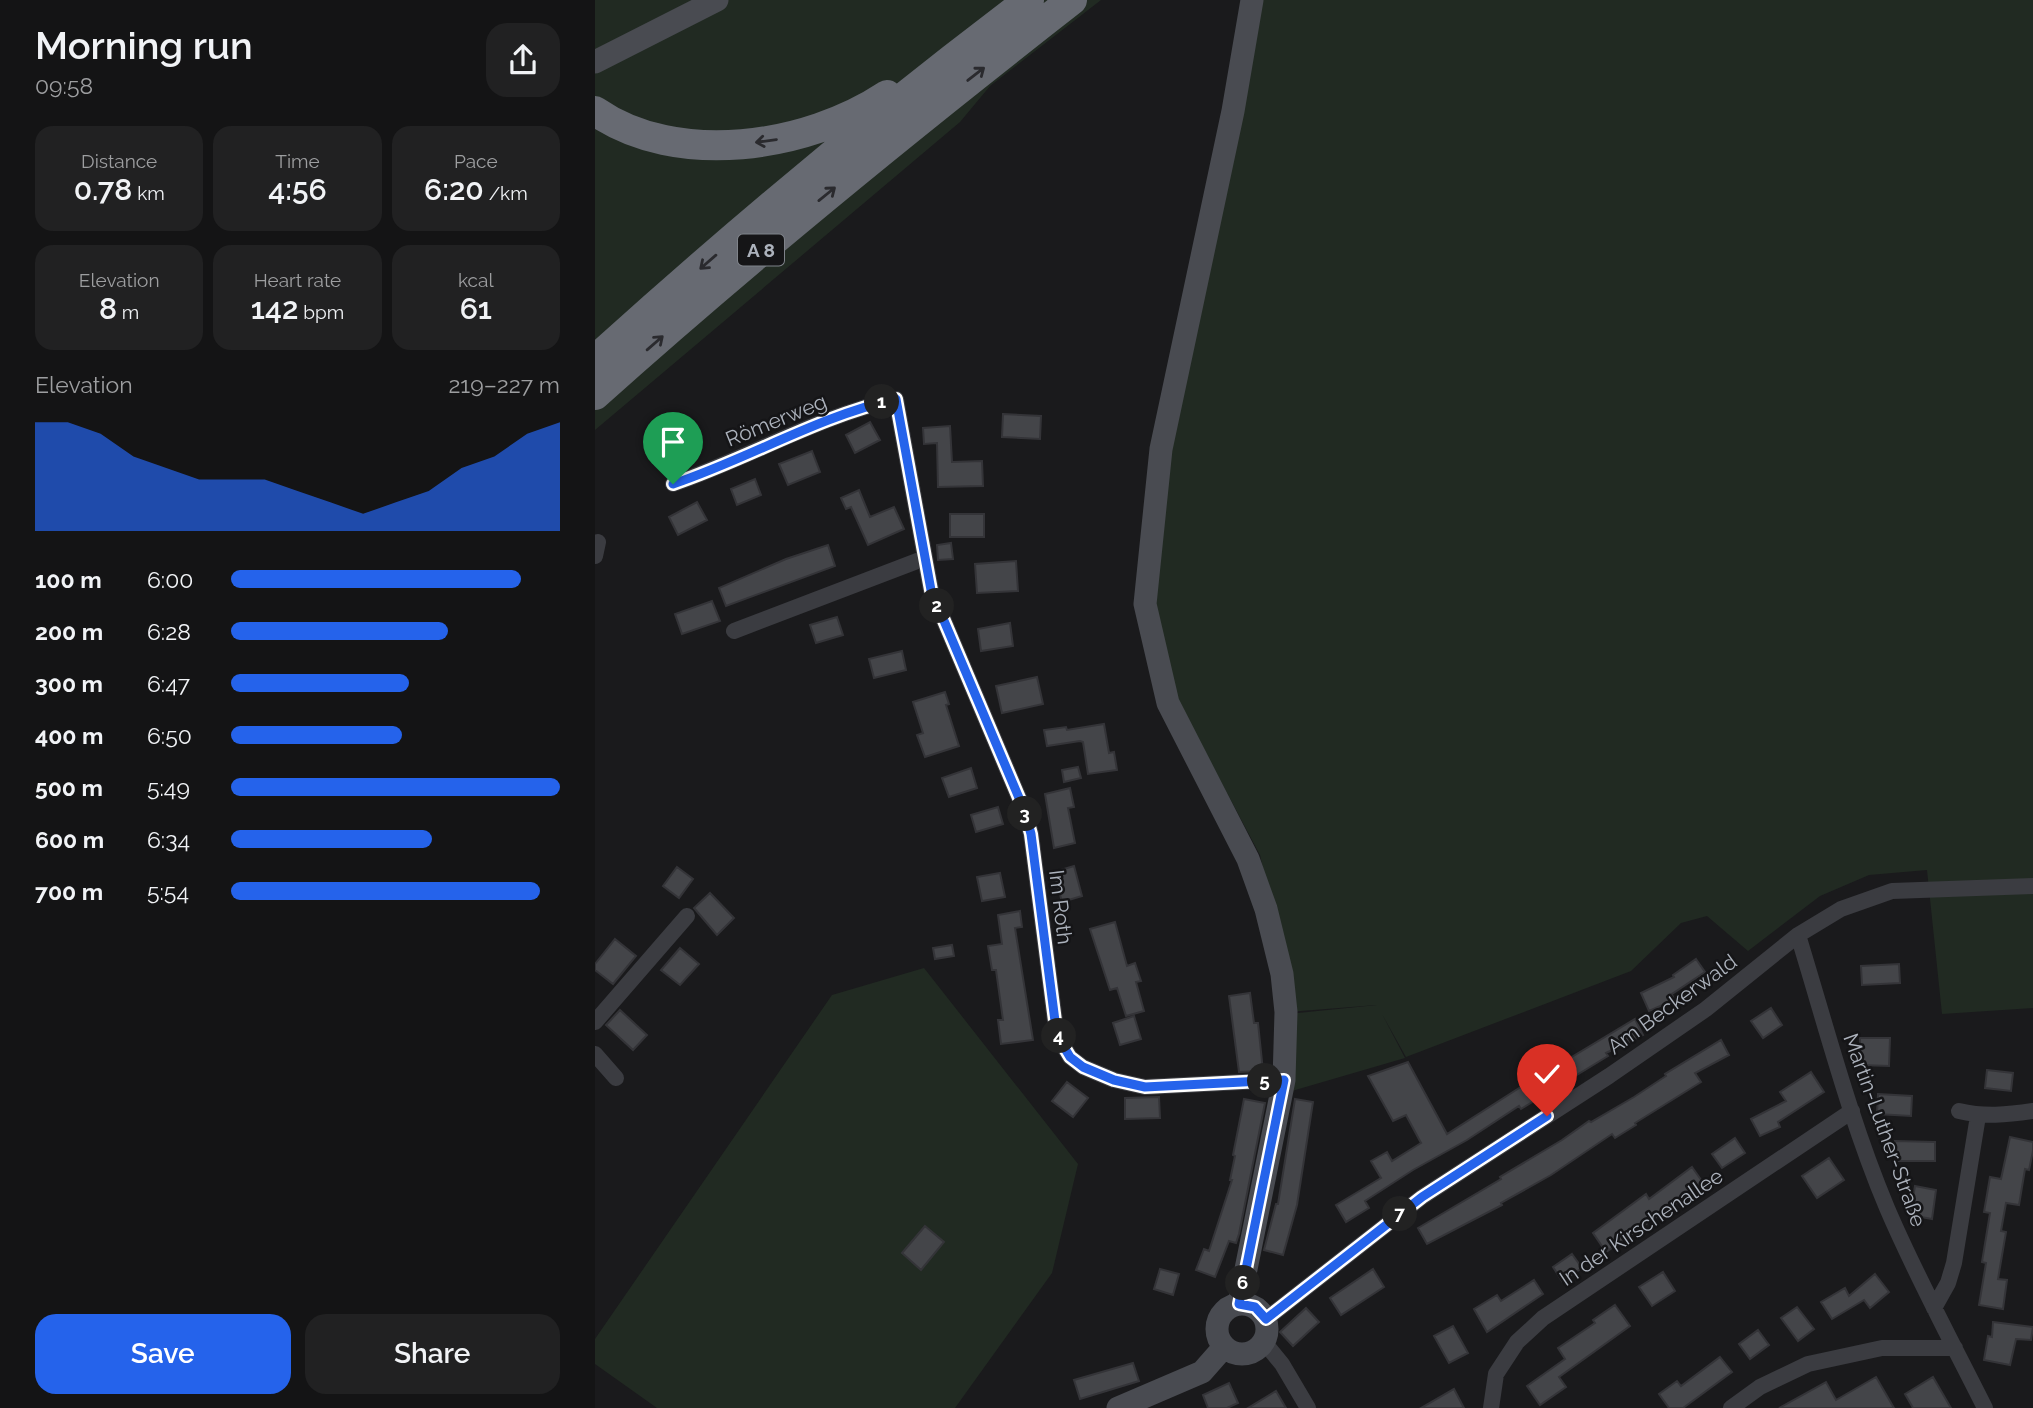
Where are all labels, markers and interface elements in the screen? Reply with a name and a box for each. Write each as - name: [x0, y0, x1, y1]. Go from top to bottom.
- text: Morning run: [35, 23, 253, 68]
- button: share: [486, 23, 560, 97]
- one-way arrow: [967, 67, 985, 82]
- text: 09:58: [35, 72, 93, 99]
- one-way arrow: [755, 134, 778, 147]
- text: Distance: [81, 150, 157, 172]
- text: Time: [275, 150, 320, 172]
- text: Pace: [454, 150, 498, 172]
- text: 0.78: [74, 172, 132, 207]
- text: 4:56: [268, 172, 327, 207]
- text: 6:20: [424, 172, 484, 207]
- text: km: [132, 182, 165, 204]
- text: /km: [484, 182, 528, 204]
- one-way arrow: [818, 186, 836, 202]
- road number: A 8: [738, 234, 784, 266]
- one-way arrow: [699, 254, 717, 270]
- text: Elevation: [79, 269, 160, 291]
- text: Heart rate: [254, 269, 341, 291]
- text: kcal: [458, 269, 494, 291]
- text: 8: [99, 291, 117, 326]
- text: 142: [251, 291, 298, 326]
- text: 61: [460, 291, 492, 326]
- text: m: [117, 301, 139, 323]
- text: bpm: [298, 301, 344, 323]
- one-way arrow: [646, 334, 663, 351]
- text: Elevation: [35, 371, 133, 398]
- text: 219–227 m: [448, 371, 560, 398]
- pin: 1: [865, 384, 899, 420]
- street label: Römerweg: [722, 388, 830, 452]
- text: 1: [877, 390, 886, 412]
- pin: [643, 412, 703, 484]
- icon: arrive: [654, 423, 692, 461]
- text: 100 m: [35, 566, 102, 593]
- text: 6:00: [147, 566, 193, 593]
- pin: 2: [919, 588, 955, 624]
- text: 2: [931, 594, 942, 616]
- text: 200 m: [35, 618, 103, 645]
- text: 6:28: [147, 618, 191, 645]
- text: 300 m: [35, 670, 103, 697]
- text: 6:47: [147, 670, 190, 697]
- text: 400 m: [35, 722, 103, 749]
- text: 6:50: [147, 722, 192, 749]
- text: 500 m: [35, 774, 103, 801]
- text: 5:49: [147, 774, 190, 801]
- pin: 3: [1007, 796, 1043, 832]
- text: 3: [1019, 802, 1030, 824]
- text: 600 m: [35, 826, 104, 853]
- text: 6:34: [147, 826, 190, 853]
- street label: Im Roth: [1044, 868, 1078, 946]
- text: 700 m: [35, 878, 103, 905]
- text: 5:54: [147, 878, 189, 905]
- street label: Am Beckerwald: [1602, 949, 1742, 1059]
- pin: 4: [1042, 1018, 1077, 1054]
- text: 4: [1053, 1024, 1064, 1046]
- street label: Martin-Luther-Straße: [1838, 1030, 1932, 1230]
- pin: [1517, 1044, 1577, 1116]
- icon: check: [1528, 1055, 1566, 1093]
- pin: 5: [1247, 1064, 1283, 1098]
- text: 5: [1259, 1069, 1270, 1091]
- street label: In der Kirschenallee: [1554, 1163, 1728, 1291]
- pin: 7: [1383, 1196, 1417, 1232]
- text: 7: [1394, 1202, 1405, 1224]
- pin: 6: [1225, 1266, 1261, 1300]
- text: 6: [1237, 1271, 1248, 1293]
- button: Save: [35, 1314, 291, 1394]
- button: Share: [305, 1314, 560, 1394]

